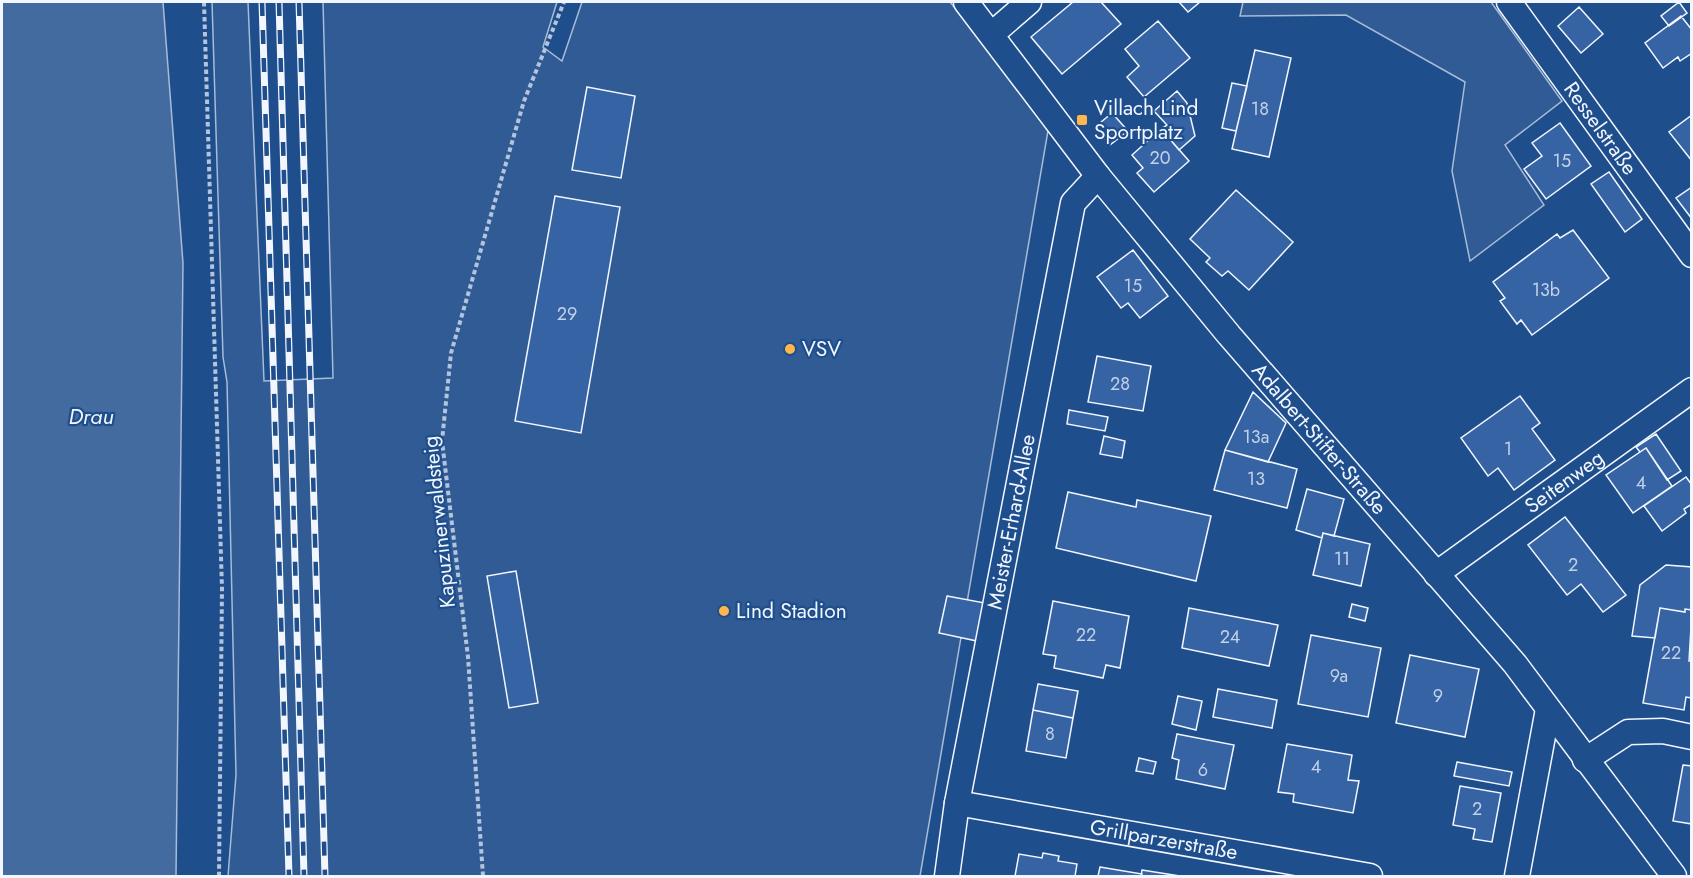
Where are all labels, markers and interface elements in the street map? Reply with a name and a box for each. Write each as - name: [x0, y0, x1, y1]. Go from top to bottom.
- street label: Resselstraße: [1556, 76, 1645, 181]
- place label: Villach Lind Sportplatz: [1094, 93, 1198, 147]
- house number: 18: [1251, 96, 1269, 122]
- marker: Villach Lind Sportplatz: [1075, 113, 1089, 127]
- house number: 20: [1149, 145, 1171, 171]
- house number: 15: [1553, 148, 1571, 174]
- house number: 15: [1124, 273, 1142, 299]
- house number: 13b: [1532, 277, 1560, 303]
- house number: 29: [557, 301, 577, 327]
- place label: VSV: [802, 334, 841, 364]
- marker: VSV: [783, 342, 797, 356]
- street label: Adalbert-Stifter-Straße: [1245, 356, 1394, 521]
- house number: 28: [1110, 371, 1130, 397]
- water label: Drau: [68, 400, 114, 432]
- house number: 13a: [1243, 424, 1269, 450]
- street label: Meister-Erhard-Allee: [980, 431, 1043, 612]
- street label: Kapuzinerwaldsteig: [415, 435, 463, 609]
- house number: 1: [1504, 436, 1512, 462]
- street label: Seitenweg: [1518, 443, 1610, 521]
- house number: 13: [1247, 466, 1265, 492]
- house number: 4: [1636, 470, 1646, 496]
- house number: 11: [1334, 546, 1350, 572]
- house number: 2: [1568, 552, 1578, 578]
- place label: Lind Stadion: [736, 596, 847, 626]
- marker: Lind Stadion: [717, 604, 731, 618]
- house number: 22: [1076, 622, 1096, 648]
- house number: 24: [1220, 624, 1240, 650]
- house number: 22: [1661, 640, 1681, 666]
- house number: 9a: [1330, 663, 1348, 689]
- house number: 9: [1433, 683, 1443, 709]
- house number: 8: [1045, 721, 1055, 747]
- house number: 4: [1311, 754, 1321, 780]
- house number: 6: [1198, 757, 1208, 783]
- house number: 2: [1472, 796, 1482, 822]
- street label: Grillparzerstraße: [1088, 812, 1240, 867]

